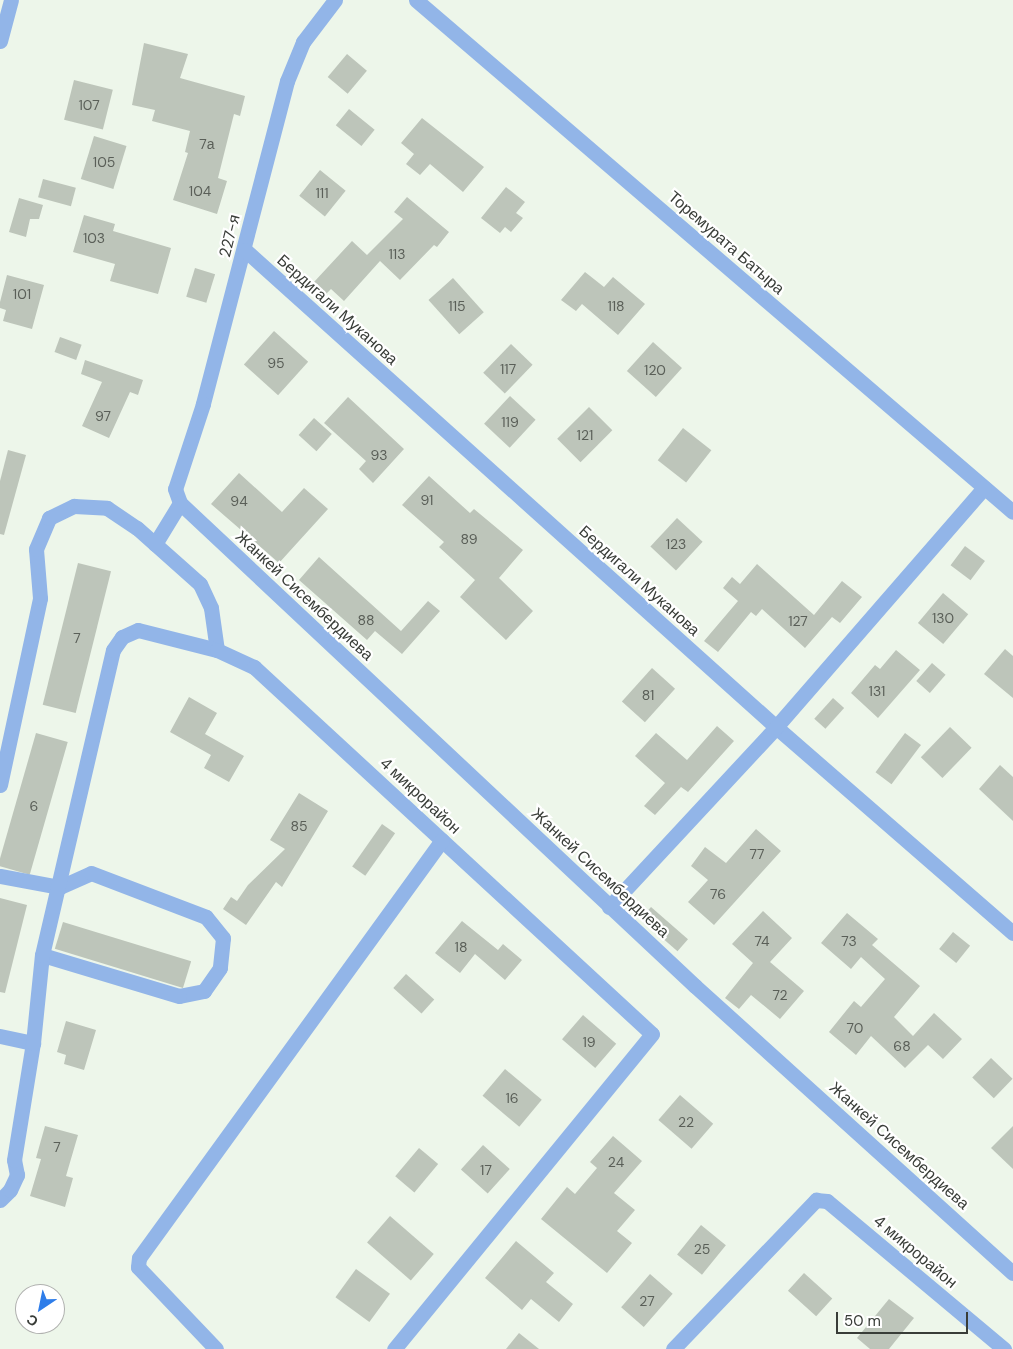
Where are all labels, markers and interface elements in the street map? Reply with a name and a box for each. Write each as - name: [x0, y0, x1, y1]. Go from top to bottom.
- house number: 107: [78, 97, 100, 113]
- house number: 7а: [199, 136, 215, 152]
- house number: 105: [93, 154, 115, 170]
- house number: 104: [189, 183, 211, 199]
- house number: 111: [315, 185, 329, 201]
- street label: Торемурата Батыра: [664, 187, 788, 299]
- street label: 227-я: [215, 213, 245, 259]
- house number: 103: [83, 230, 105, 246]
- house number: 113: [388, 246, 406, 262]
- street label: Бердигали Муканова: [273, 251, 401, 369]
- house number: 101: [13, 286, 31, 302]
- house number: 115: [448, 298, 466, 314]
- house number: 118: [607, 298, 625, 314]
- house number: 95: [267, 355, 285, 371]
- house number: 117: [500, 361, 516, 377]
- house number: 120: [644, 362, 666, 378]
- house number: 97: [95, 408, 111, 424]
- house number: 119: [501, 414, 519, 430]
- house number: 121: [577, 427, 593, 443]
- house number: 93: [371, 447, 387, 463]
- house number: 91: [421, 492, 433, 508]
- house number: 94: [230, 493, 248, 509]
- street label: Бердигали Муканова: [575, 522, 703, 640]
- street label: Жанкей Сисембердиева: [231, 527, 377, 665]
- house number: 89: [461, 531, 477, 547]
- house number: 123: [666, 536, 686, 552]
- house number: 130: [932, 610, 954, 626]
- house number: 88: [357, 612, 375, 628]
- house number: 127: [788, 613, 808, 629]
- house number: 7: [73, 630, 81, 646]
- house number: 131: [869, 683, 885, 699]
- house number: 81: [642, 687, 654, 703]
- street label: 4 микрорайон: [376, 754, 464, 838]
- house number: 6: [30, 798, 38, 814]
- street label: Жанкей Сисембердиева: [527, 804, 673, 942]
- house number: 85: [290, 818, 308, 834]
- house number: 77: [750, 846, 764, 862]
- house number: 76: [710, 886, 726, 902]
- house number: 74: [754, 933, 770, 949]
- house number: 73: [841, 933, 857, 949]
- house number: 18: [455, 939, 467, 955]
- house number: 72: [772, 987, 788, 1003]
- house number: 70: [847, 1020, 863, 1036]
- house number: 19: [582, 1034, 596, 1050]
- house number: 68: [893, 1038, 911, 1054]
- street label: Жанкей Сисембердиева: [825, 1078, 973, 1214]
- house number: 16: [505, 1090, 519, 1106]
- house number: 22: [678, 1114, 694, 1130]
- house number: 7: [53, 1139, 61, 1155]
- house number: 24: [608, 1154, 624, 1170]
- house number: 17: [480, 1162, 492, 1178]
- street label: 4 микрорайон: [869, 1211, 961, 1293]
- house number: 25: [694, 1241, 710, 1257]
- north arrow: [15, 1284, 65, 1334]
- house number: 27: [639, 1293, 655, 1309]
- scale bar: [838, 1302, 970, 1334]
- text: С: [23, 1310, 41, 1331]
- text: 50 m: [844, 1311, 881, 1331]

